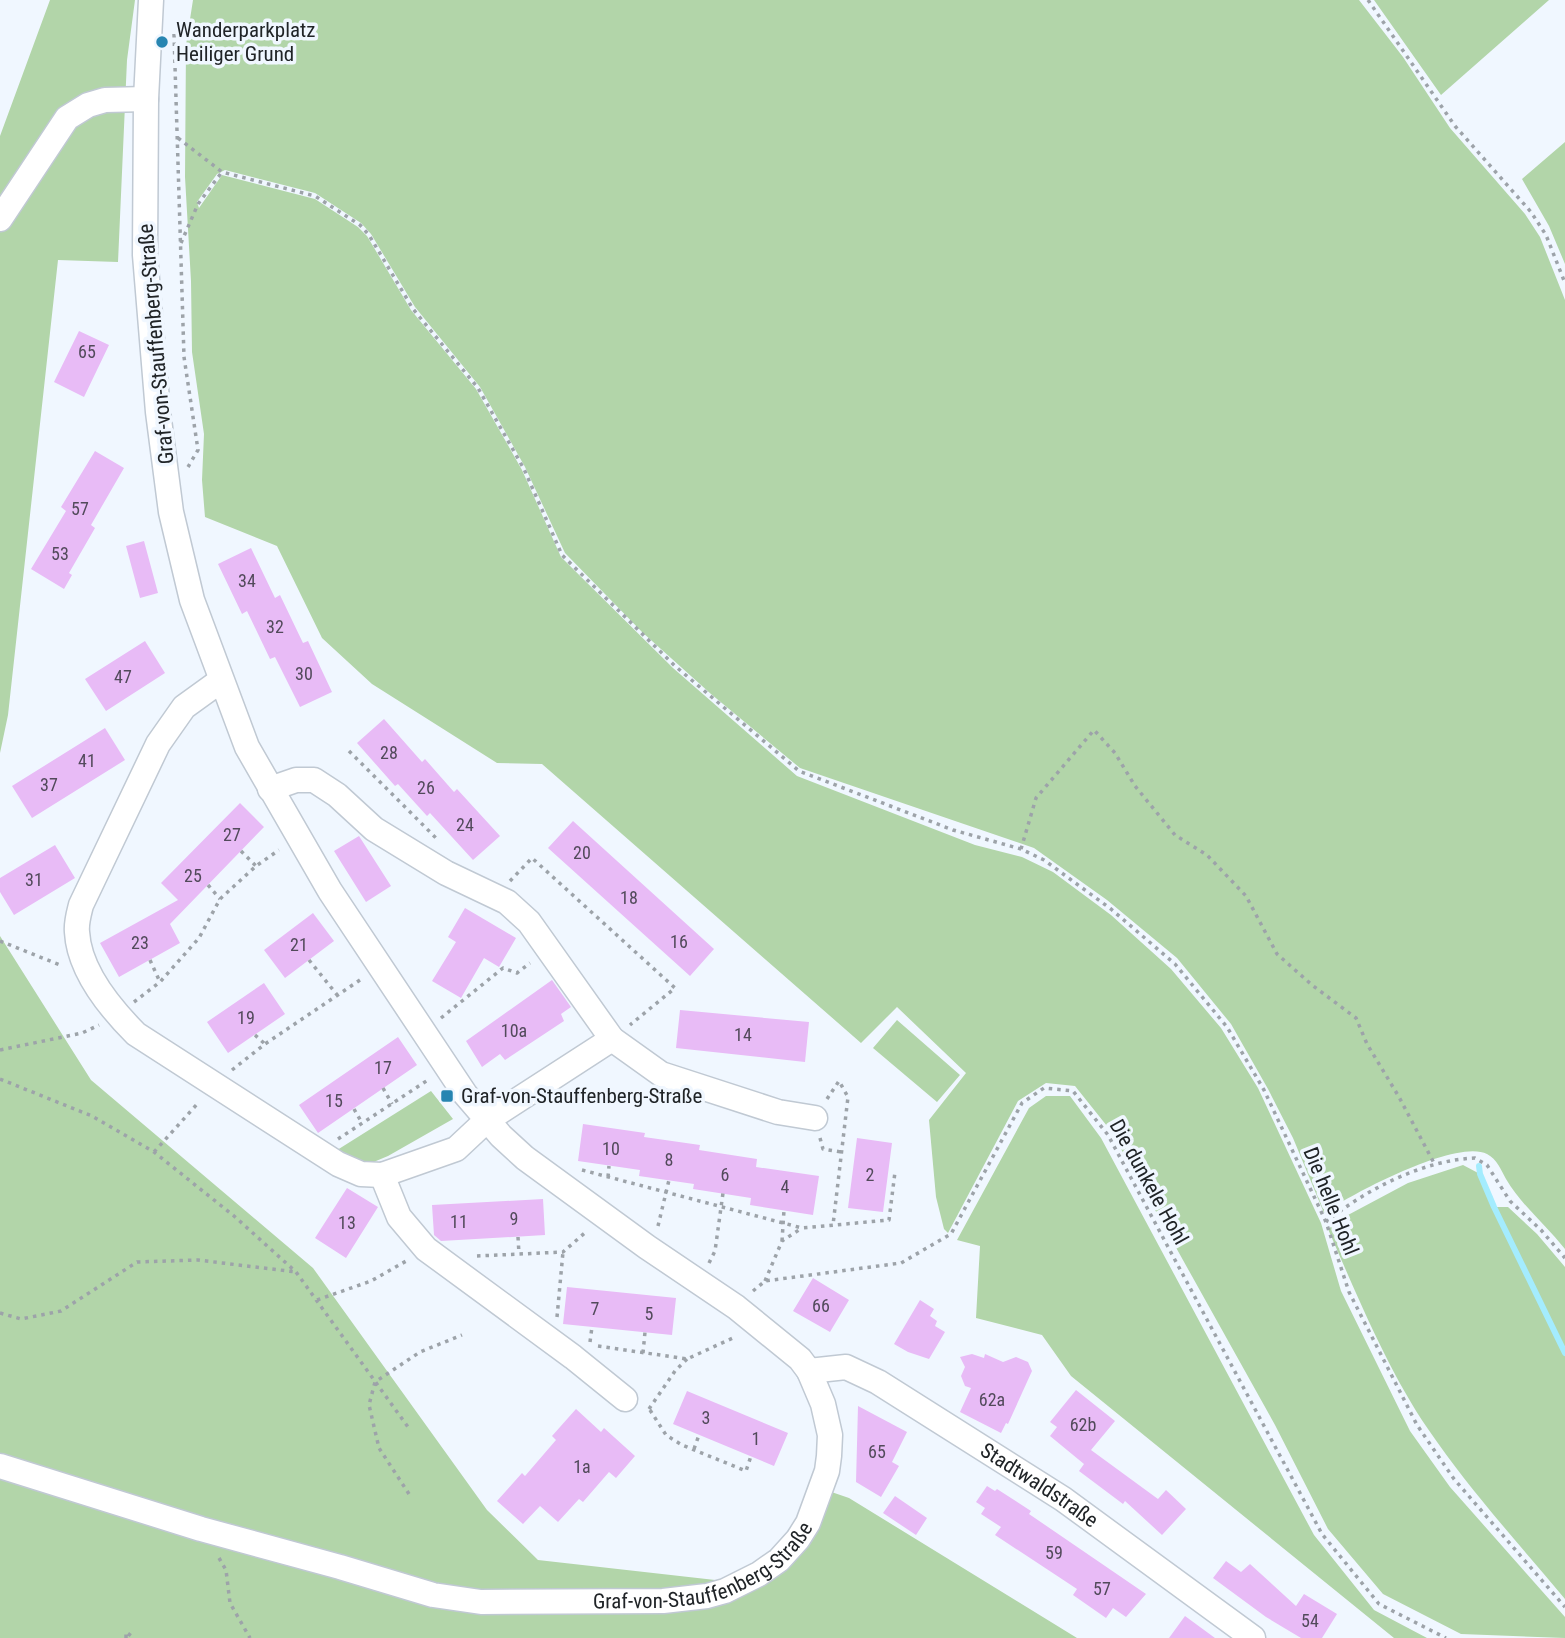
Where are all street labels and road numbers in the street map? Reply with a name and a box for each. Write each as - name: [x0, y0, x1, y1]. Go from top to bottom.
- street label: Graf-von-Stauffenberg-Straße: [134, 223, 178, 465]
- street label: Die dunkele Hohl: [1105, 1115, 1193, 1249]
- street label: Die helle Hohl: [1298, 1144, 1364, 1258]
- street label: Stadtwaldstraße: [976, 1438, 1103, 1533]
- street label: Graf-von-Stauffenberg-Straße: [593, 1518, 818, 1613]

